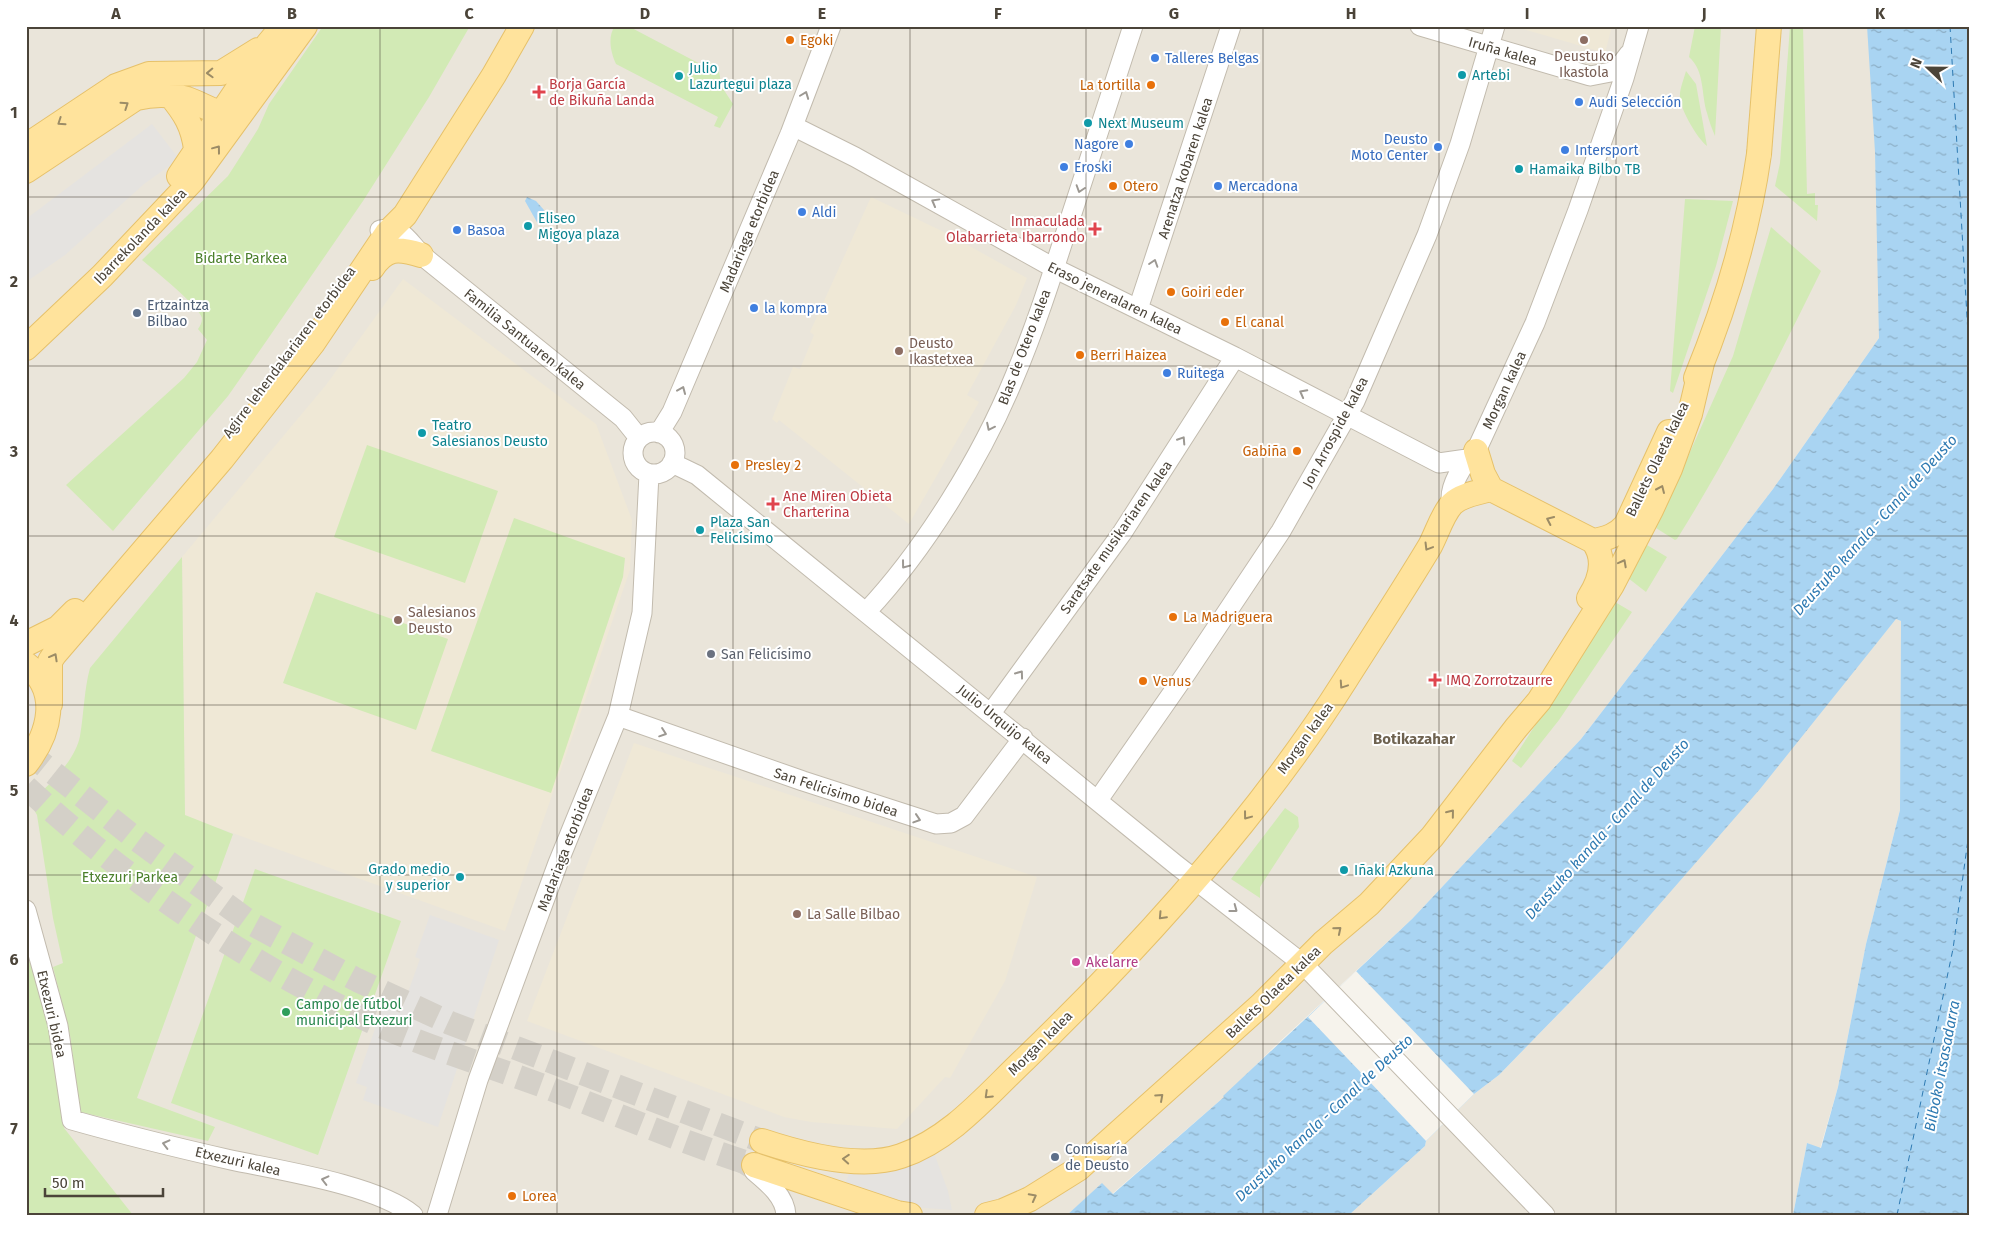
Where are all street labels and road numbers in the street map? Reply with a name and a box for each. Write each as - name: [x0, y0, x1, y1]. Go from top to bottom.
- street label: Iruña kalea: [1466, 34, 1539, 69]
- street label: Arenatza kobaren kalea: [1155, 95, 1216, 241]
- street label: Madariaga etorbidea: [716, 167, 783, 295]
- street label: Ibarrekolanda kalea: [90, 185, 190, 288]
- street label: Eraso jeneralaren kalea: [1045, 258, 1185, 338]
- street label: Agirre lehendakariaren etorbidea: [219, 263, 360, 441]
- street label: Familia Santuaren kalea: [461, 285, 589, 394]
- street label: Blas de Otero kalea: [995, 287, 1054, 407]
- street label: Morgan kalea: [1479, 348, 1530, 432]
- street label: Jon Arrospide kalea: [1299, 374, 1372, 491]
- street label: Ballets Olaeta kalea: [1622, 399, 1693, 520]
- street label: Saratsate musikariaren kalea: [1057, 457, 1176, 617]
- street label: Julio Urquijo kalea: [954, 681, 1055, 768]
- street label: Morgan kalea: [1274, 699, 1337, 777]
- street label: San Felicisimo bidea: [771, 764, 900, 821]
- street label: Madariaga etorbidea: [534, 785, 597, 914]
- street label: Ballets Olaeta kalea: [1222, 943, 1325, 1042]
- street label: Etxezuri bidea: [33, 969, 70, 1060]
- street label: Morgan kalea: [1005, 1008, 1076, 1079]
- street label: Etxezuri kalea: [193, 1143, 282, 1180]

